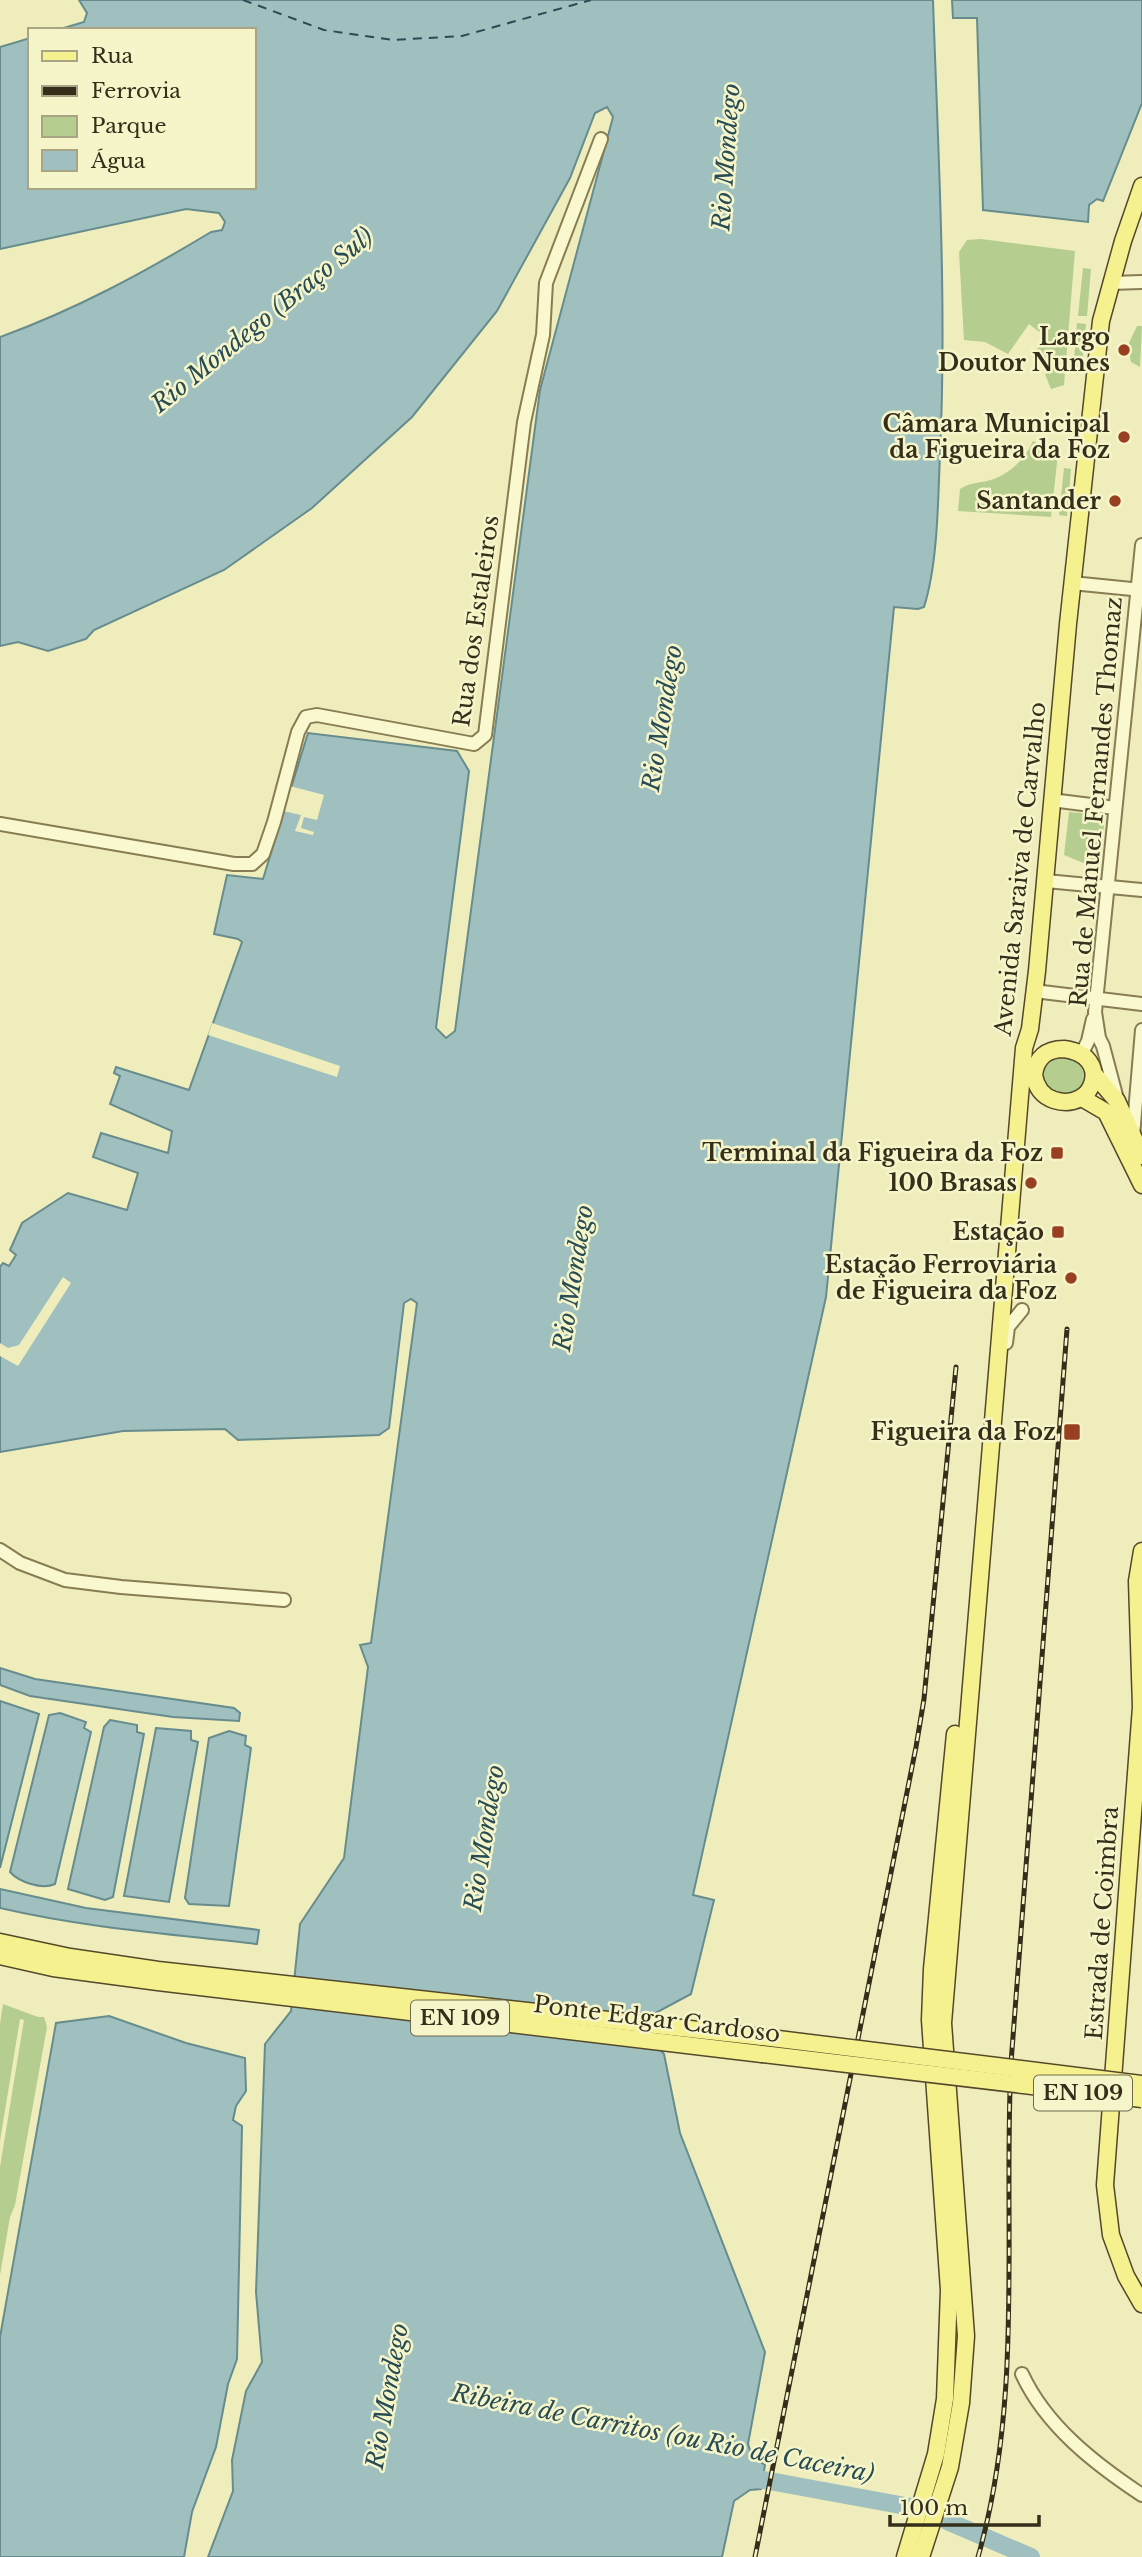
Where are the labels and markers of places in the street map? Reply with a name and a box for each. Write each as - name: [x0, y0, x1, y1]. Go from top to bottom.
- place label: Largo Doutor Nunes: [938, 323, 1110, 377]
- marker: Largo Doutor Nunes: [1116, 342, 1132, 358]
- place label: Câmara Municipal da Figueira da Foz: [883, 410, 1110, 464]
- marker: Câmara Municipal da Figueira da Foz: [1116, 429, 1132, 445]
- place label: Santander: [976, 487, 1102, 515]
- marker: Santander: [1107, 493, 1123, 509]
- place label: Terminal da Figueira da Foz: [702, 1139, 1043, 1167]
- marker: Terminal da Figueira da Foz: [1049, 1145, 1065, 1161]
- place label: 100 Brasas: [888, 1169, 1017, 1197]
- marker: 100 Brasas: [1023, 1175, 1039, 1191]
- place label: Estação: [952, 1218, 1044, 1246]
- marker: Estação: [1050, 1224, 1066, 1240]
- place label: Estação Ferroviária de Figueira da Foz: [825, 1251, 1057, 1305]
- marker: Estação Ferroviária de Figueira da Foz: [1063, 1270, 1079, 1286]
- place label: Figueira da Foz: [871, 1418, 1056, 1446]
- marker: Figueira da Foz: [1062, 1422, 1082, 1442]

